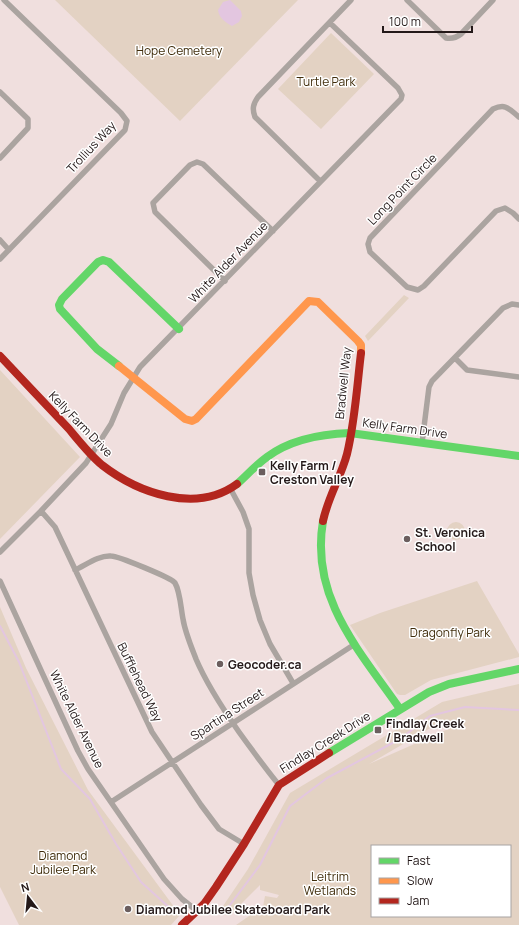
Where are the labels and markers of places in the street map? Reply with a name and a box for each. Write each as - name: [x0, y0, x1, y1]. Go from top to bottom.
- place label: Kelly Farm / Creston Valley: [270, 457, 354, 488]
- marker: Kelly Farm / Creston Valley: [257, 467, 267, 477]
- place label: St. Veronica School: [415, 524, 485, 555]
- marker: St. Veronica School: [402, 534, 412, 544]
- place label: Geocoder.ca: [228, 656, 301, 673]
- marker: Geocoder.ca: [215, 659, 225, 669]
- place label: Findlay Creek / Bradwell: [386, 715, 464, 746]
- marker: Findlay Creek / Bradwell: [373, 725, 383, 735]
- place label: Diamond Jubilee Skateboard Park: [136, 901, 330, 918]
- marker: Diamond Jubilee Skateboard Park: [123, 904, 133, 914]

